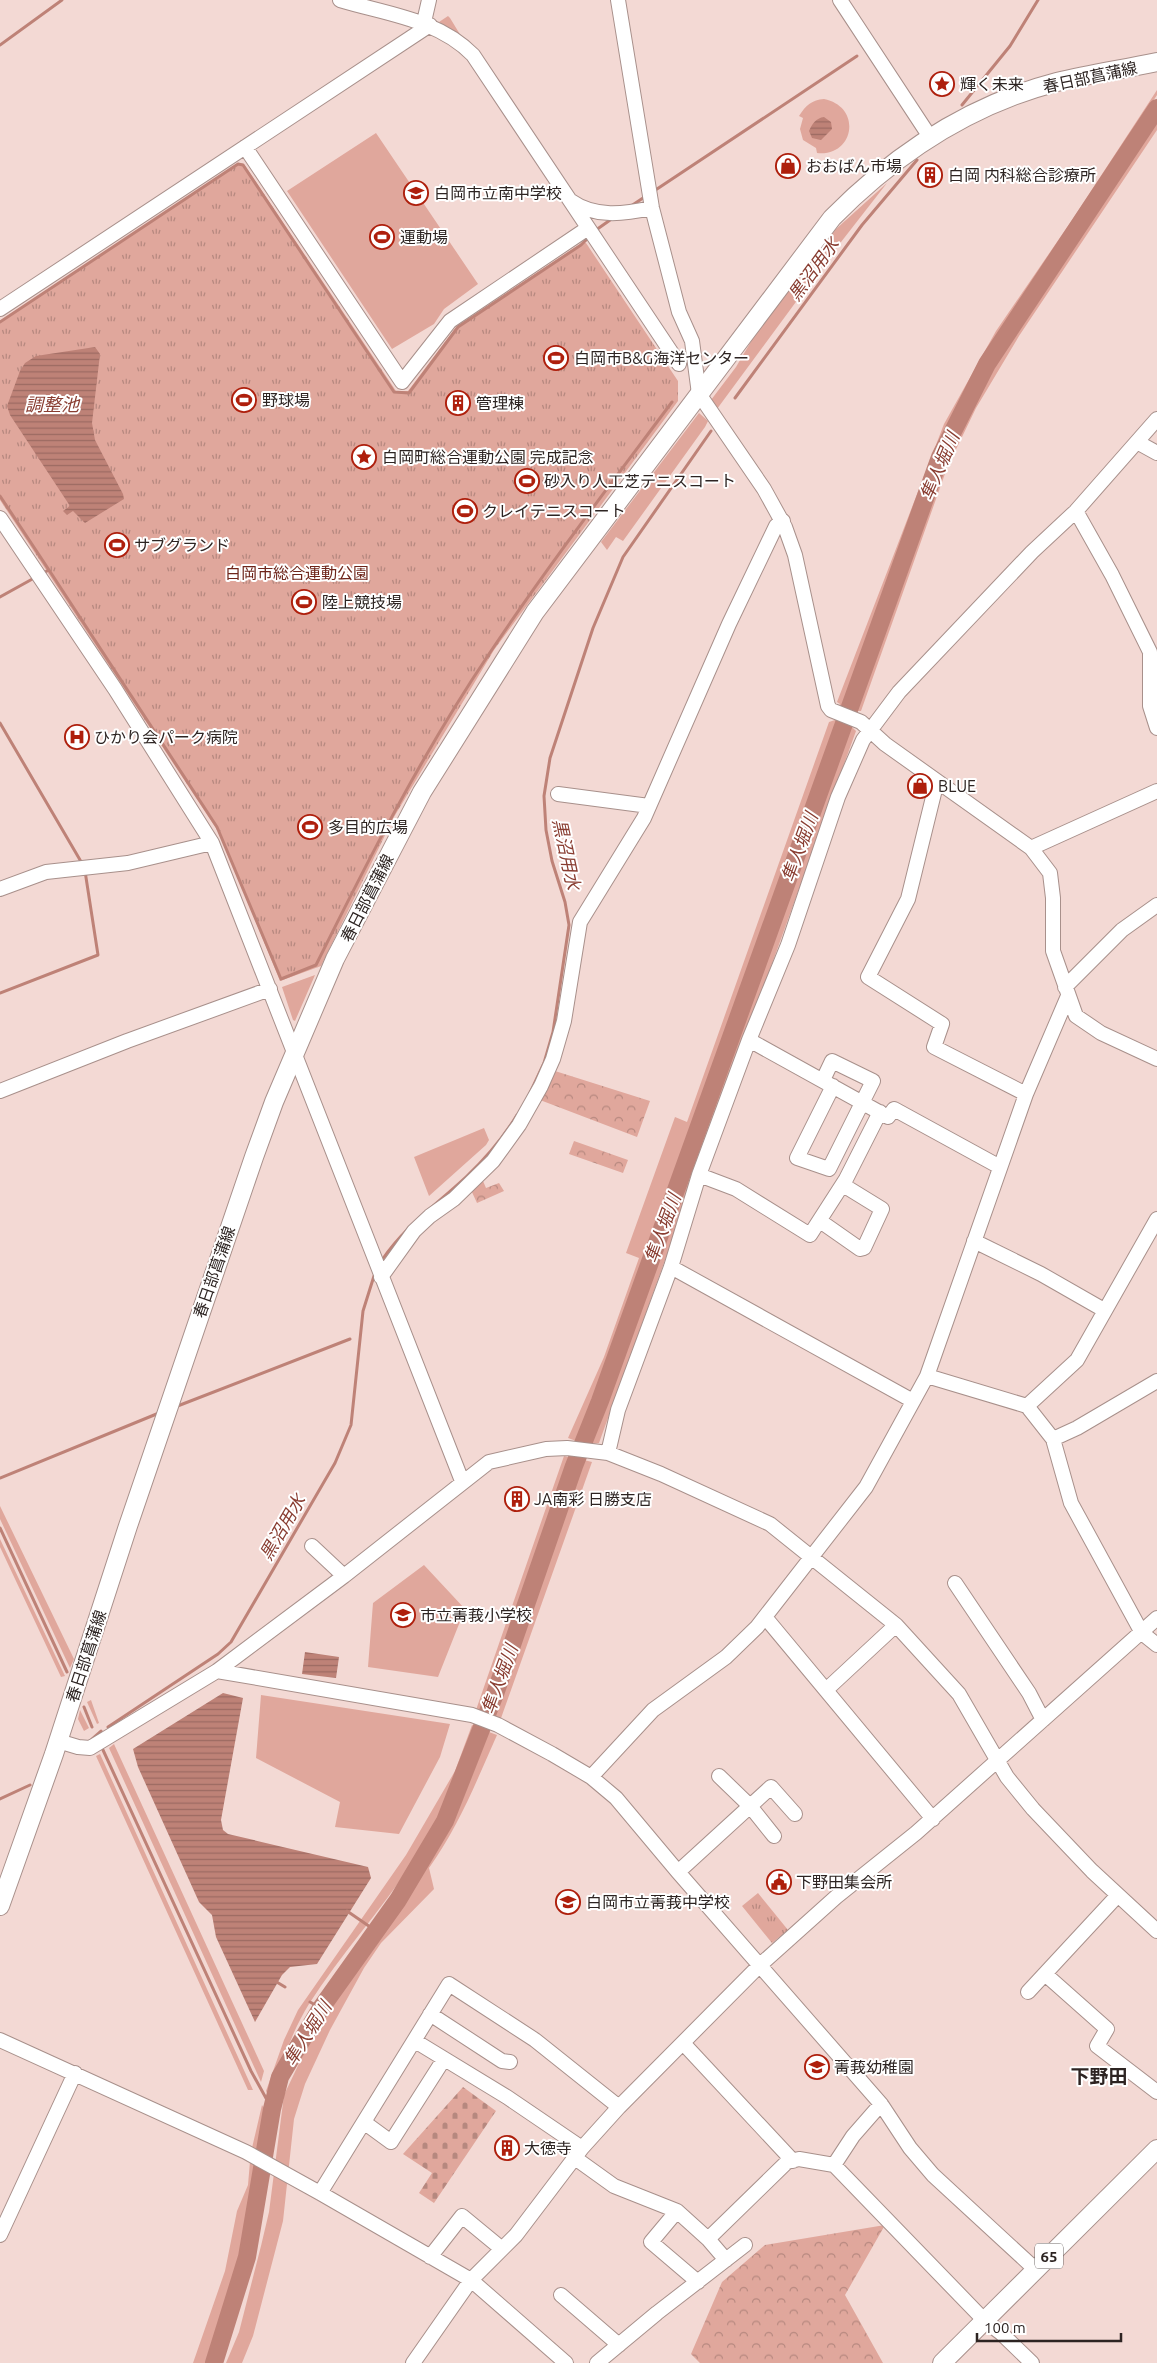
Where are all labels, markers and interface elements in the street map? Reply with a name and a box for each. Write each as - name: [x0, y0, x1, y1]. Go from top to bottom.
- street label: 春日部菖蒲線: [1041, 58, 1139, 96]
- place icon: 輝く未来: [929, 71, 955, 97]
- place label: 輝く未来: [960, 75, 1024, 93]
- shop icon: おおばん市場: [775, 153, 801, 179]
- place label: おおばん市場: [806, 157, 902, 175]
- building icon: 白岡 内科総合診療所: [917, 162, 943, 188]
- place label: 白岡 内科総合診療所: [948, 166, 1096, 184]
- school or university icon: 白岡市立南中学校: [403, 180, 429, 206]
- place label: 白岡市立南中学校: [434, 184, 562, 202]
- sports icon: 運動場: [369, 224, 395, 250]
- place label: 運動場: [400, 228, 448, 246]
- water label: 黒沼用水: [784, 232, 843, 304]
- sports icon: 白岡市B&G海洋センター: [543, 345, 569, 371]
- place label: 白岡市B&G海洋センター: [574, 349, 749, 367]
- sports icon: 野球場: [231, 387, 257, 413]
- building icon: 管理棟: [445, 390, 471, 416]
- place label: 野球場: [262, 391, 310, 409]
- water label: 調整池: [25, 394, 81, 414]
- place label: 管理棟: [476, 394, 524, 412]
- water label: 隼人堀川: [916, 427, 963, 503]
- place icon: 白岡町総合運動公園 完成記念: [351, 444, 377, 470]
- place label: 白岡町総合運動公園 完成記念: [382, 448, 594, 466]
- sports icon: 砂入り人工芝テニスコート: [514, 468, 540, 494]
- place label: 砂入り人工芝テニスコート: [544, 472, 736, 490]
- sports icon: クレイテニスコート: [452, 498, 478, 524]
- place label: クレイテニスコート: [482, 502, 626, 520]
- sports icon: サブグランド: [104, 532, 130, 558]
- place label: サブグランド: [134, 536, 230, 554]
- park label: 白岡市総合運動公園: [225, 564, 369, 582]
- sports icon: 陸上競技場: [291, 589, 317, 615]
- place label: 陸上競技場: [322, 593, 402, 611]
- hospital icon: ひかり会パーク病院: [64, 724, 90, 750]
- place label: ひかり会パーク病院: [94, 728, 238, 746]
- shop icon: BLUE: [907, 773, 933, 799]
- place label: BLUE: [938, 777, 976, 795]
- water label: 隼人堀川: [777, 808, 821, 884]
- sports icon: 多目的広場: [297, 814, 323, 840]
- water label: 黒沼用水: [550, 817, 585, 893]
- place label: 多目的広場: [328, 818, 408, 836]
- street label: 春日部菖蒲線: [337, 851, 397, 945]
- water label: 隼人堀川: [640, 1189, 684, 1265]
- street label: 春日部菖蒲線: [190, 1224, 238, 1320]
- building icon: JA南彩 日勝支店: [504, 1486, 530, 1512]
- water label: 黒沼用水: [255, 1489, 310, 1563]
- place label: JA南彩 日勝支店: [534, 1490, 652, 1508]
- school or university icon: 市立菁莪小学校: [390, 1602, 416, 1628]
- place label: 市立菁莪小学校: [420, 1606, 532, 1624]
- street label: 春日部菖蒲線: [63, 1608, 109, 1704]
- water label: 隼人堀川: [477, 1640, 521, 1716]
- public building icon: 下野田集会所: [766, 1869, 792, 1895]
- place label: 下野田集会所: [796, 1873, 892, 1891]
- school or university icon: 白岡市立菁莪中学校: [555, 1889, 581, 1915]
- place label: 白岡市立菁莪中学校: [586, 1893, 730, 1911]
- water label: 隼人堀川: [279, 1995, 336, 2069]
- school or university icon: 菁莪幼稚園: [804, 2054, 830, 2080]
- place label: 菁莪幼稚園: [834, 2058, 914, 2076]
- district label: 下野田: [1070, 2065, 1128, 2087]
- building icon: 大徳寺: [494, 2135, 520, 2161]
- place label: 大徳寺: [524, 2139, 572, 2157]
- road number: 65: [1035, 2244, 1063, 2268]
- scale bar: [977, 2310, 1121, 2342]
- text: 100 m: [984, 2319, 1026, 2336]

